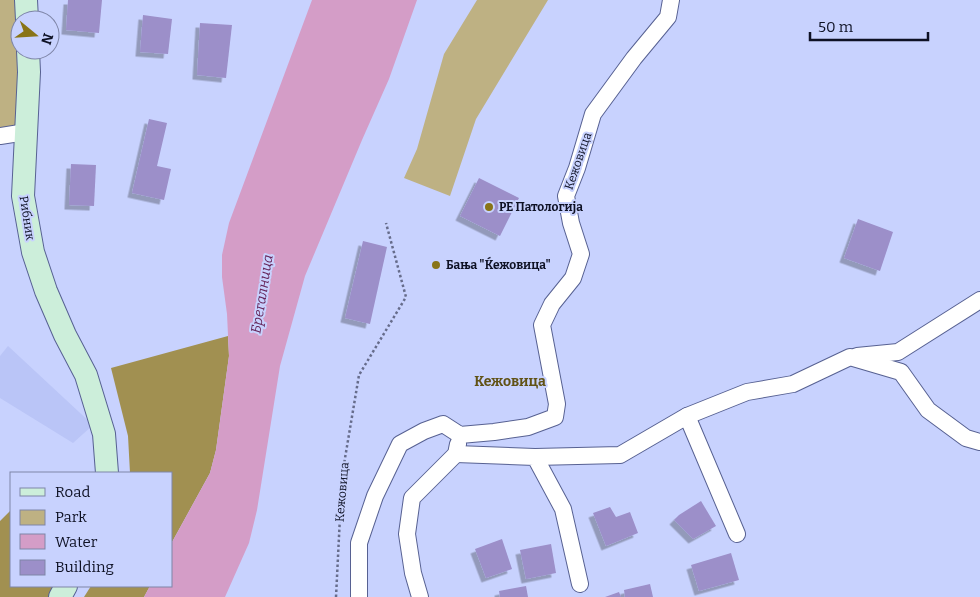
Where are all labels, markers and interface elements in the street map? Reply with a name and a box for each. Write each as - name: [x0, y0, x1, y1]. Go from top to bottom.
- north arrow: [10, 10, 60, 60]
- scale bar: [810, 10, 928, 42]
- text: 50 m: [818, 18, 854, 36]
- text: N: [37, 31, 57, 47]
- street label: Кежовица: [562, 130, 595, 192]
- street label: Рибник: [17, 195, 37, 241]
- place label: РЕ Патологија: [499, 200, 583, 214]
- marker: РЕ Патологија: [483, 201, 495, 213]
- water label: Брегалница: [247, 253, 277, 335]
- place label: Бања "Ќежовица": [446, 256, 551, 272]
- marker: Бања "Ќежовица": [430, 259, 442, 271]
- district label: Кежовица: [474, 373, 546, 390]
- street label: Кежовица: [332, 461, 352, 522]
- legend: [10, 472, 172, 587]
- text: Road: [55, 483, 90, 501]
- text: Park: [55, 508, 87, 526]
- text: Water: [55, 533, 98, 551]
- text: Building: [55, 558, 114, 576]

